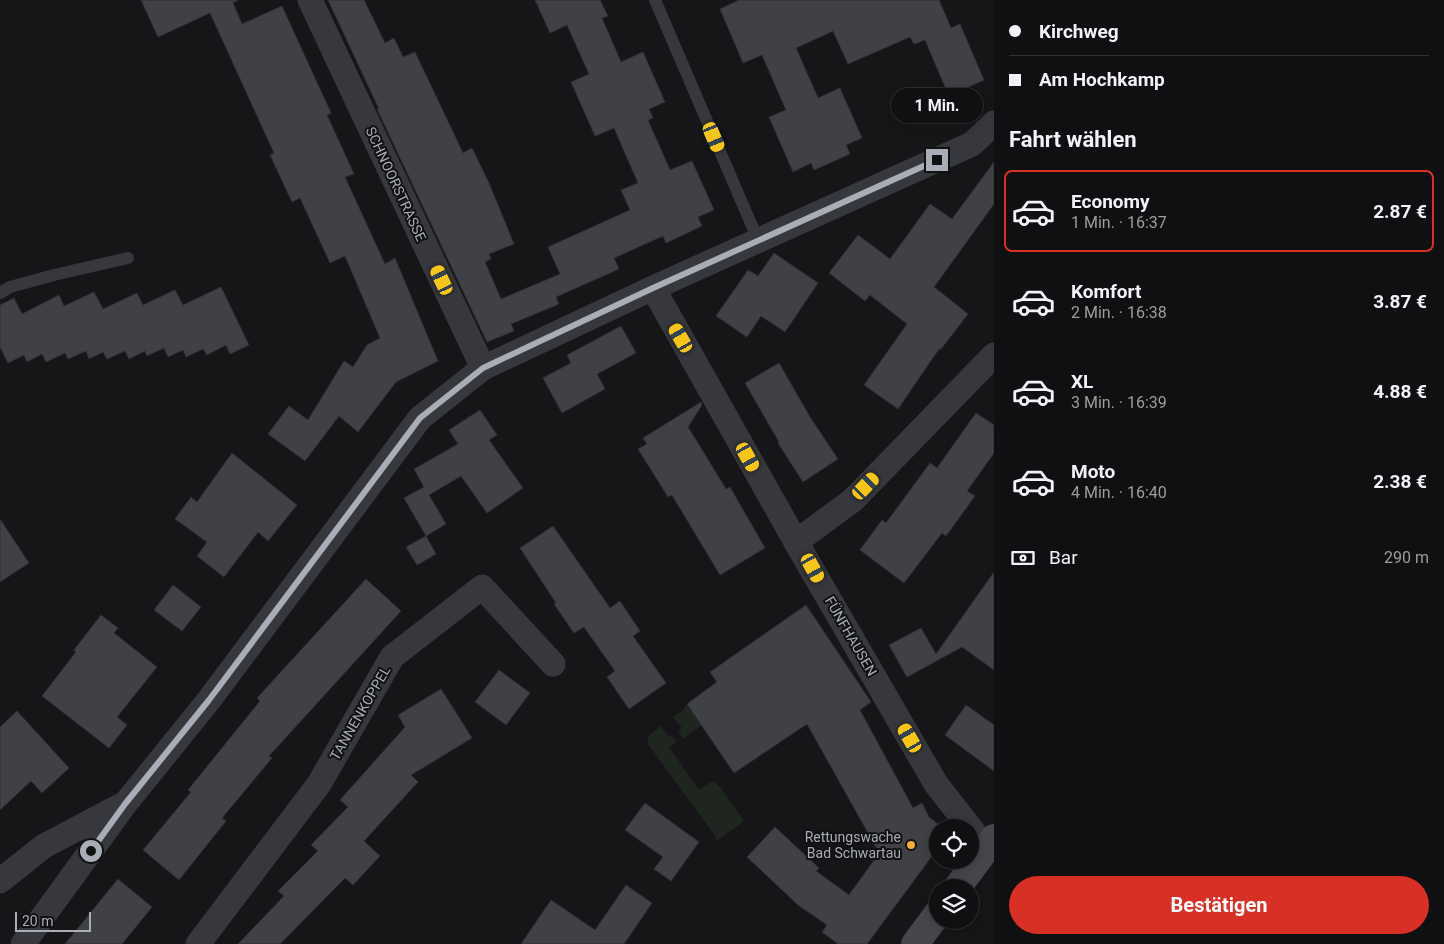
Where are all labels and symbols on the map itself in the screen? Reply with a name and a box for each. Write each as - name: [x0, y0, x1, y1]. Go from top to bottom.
- callout: 1 Min.: [891, 88, 983, 122]
- car: [701, 120, 726, 154]
- street label: SCHNOORSTRASSE: [362, 124, 430, 244]
- route end: [926, 149, 948, 171]
- car: [428, 263, 455, 297]
- car: [667, 321, 694, 355]
- car: [734, 440, 761, 474]
- car: [850, 470, 881, 502]
- car: [799, 551, 826, 585]
- street label: FÜNFHAUSEN: [822, 593, 880, 679]
- street label: TANNENKOPPEL: [327, 663, 394, 763]
- car: [896, 721, 923, 755]
- place label: Rettungswache Bad Schwartau: [805, 829, 901, 861]
- marker: Rettungswache Bad Schwartau: [905, 839, 917, 851]
- route start: [80, 840, 102, 862]
- scale bar: [15, 909, 91, 932]

